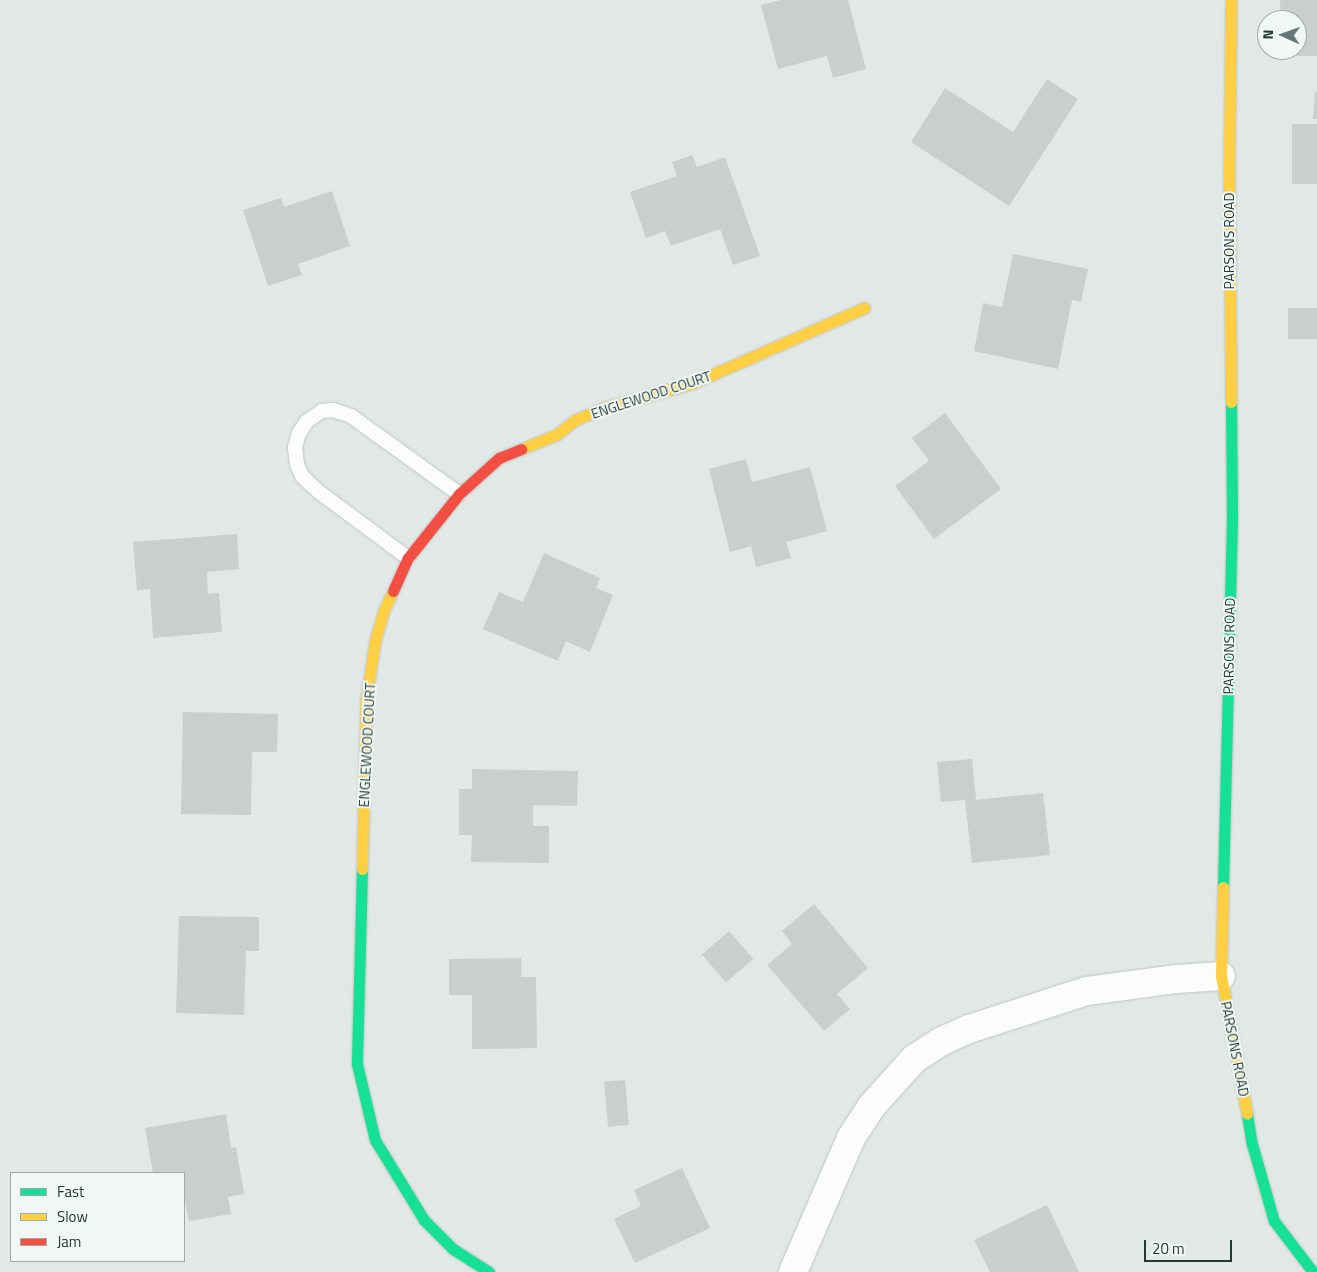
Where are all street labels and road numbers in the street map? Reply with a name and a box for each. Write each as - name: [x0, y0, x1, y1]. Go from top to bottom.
- street label: PARSONS ROAD: [1221, 193, 1237, 289]
- street label: ENGLEWOOD COURT: [589, 368, 713, 422]
- street label: PARSONS ROAD: [1220, 597, 1238, 695]
- street label: ENGLEWOOD COURT: [355, 682, 379, 808]
- street label: PARSONS ROAD: [1218, 1000, 1252, 1098]

